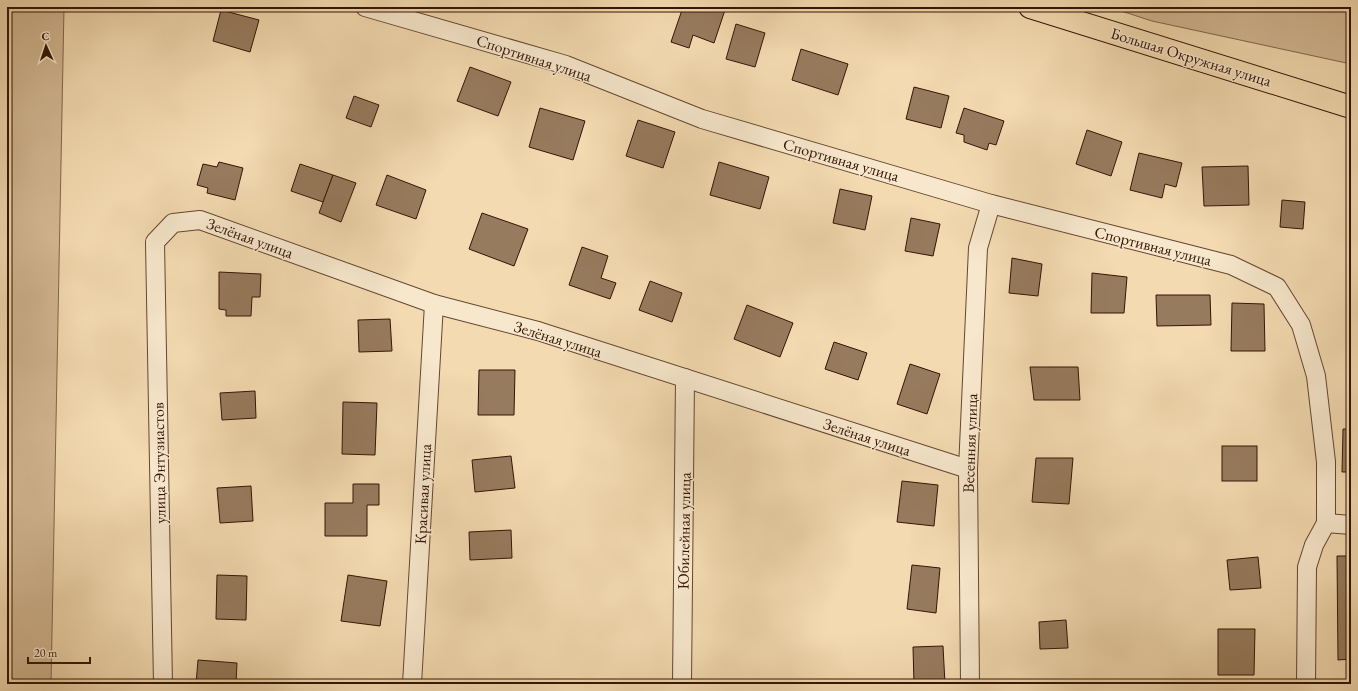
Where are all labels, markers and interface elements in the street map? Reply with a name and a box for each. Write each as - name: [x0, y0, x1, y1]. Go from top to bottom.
- street label: Большая Окружная улица: [1108, 23, 1275, 92]
- north arrow: [26, 26, 66, 66]
- text: С: [41, 29, 50, 43]
- street label: Спортивная улица: [474, 29, 595, 87]
- street label: Спортивная улица: [780, 133, 902, 187]
- street label: Зелёная улица: [204, 213, 297, 264]
- street label: Спортивная улица: [1092, 221, 1214, 271]
- street label: Зелёная улица: [512, 316, 605, 362]
- street label: Весенняя улица: [958, 392, 982, 493]
- street label: улица Энтузиастов: [147, 402, 171, 524]
- street label: Зелёная улица: [821, 413, 914, 461]
- street label: Красивая улица: [410, 443, 436, 545]
- street label: Юбилейная улица: [672, 472, 696, 590]
- scale bar: [28, 639, 90, 665]
- text: 20 m: [34, 645, 58, 661]

